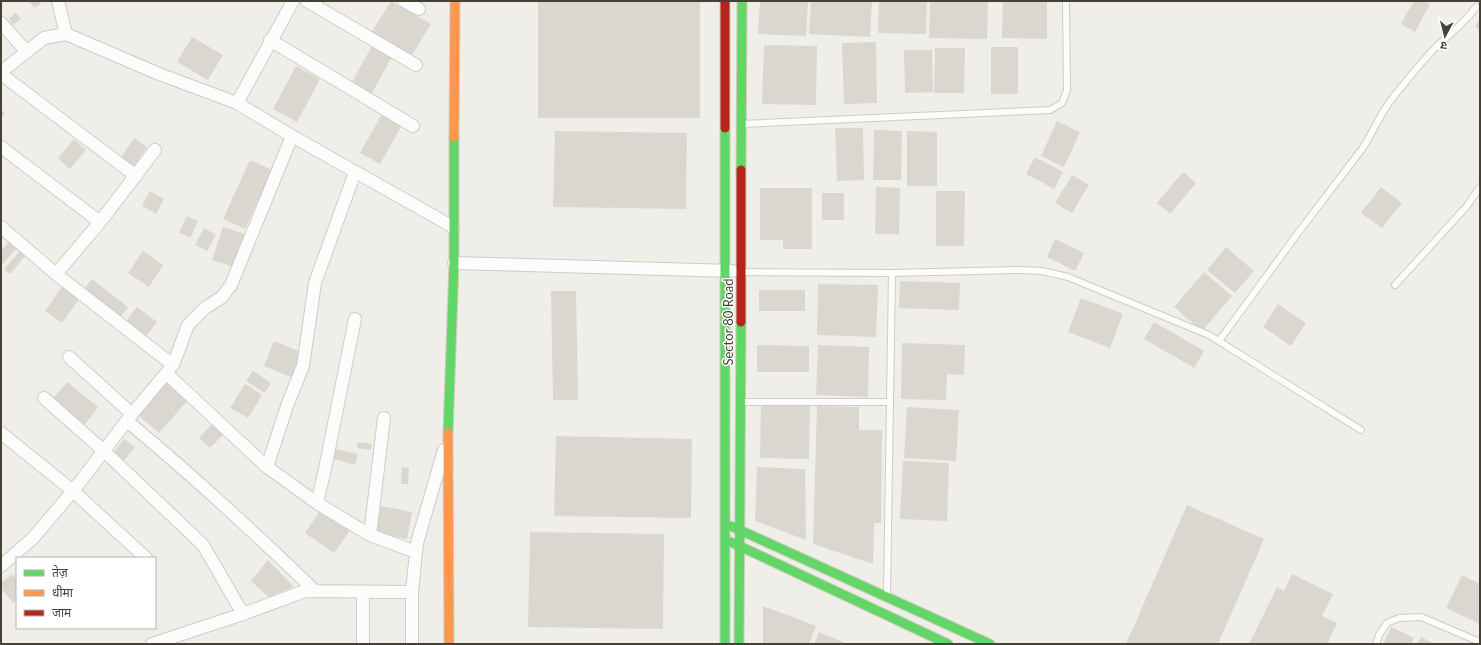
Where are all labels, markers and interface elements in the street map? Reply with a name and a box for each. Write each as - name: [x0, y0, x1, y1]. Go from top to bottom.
- north arrow: [1425, 16, 1465, 56]
- text: उ: [1439, 40, 1448, 53]
- street label: Sector 80 Road: [720, 278, 736, 366]
- legend: [16, 557, 156, 629]
- text: तेज़: [52, 565, 69, 580]
- text: धीमा: [52, 585, 74, 600]
- text: जाम: [52, 605, 72, 620]

